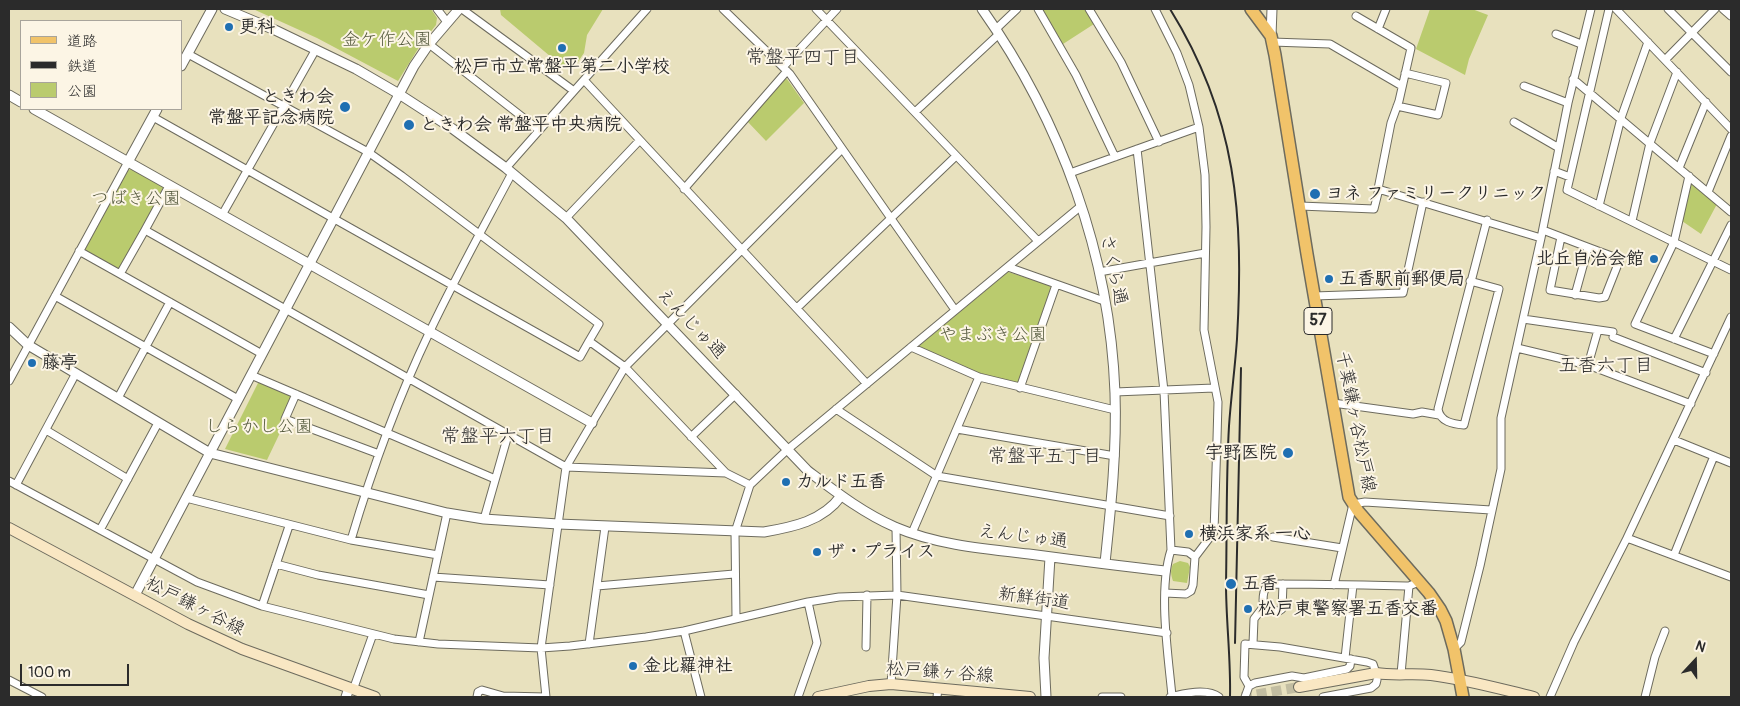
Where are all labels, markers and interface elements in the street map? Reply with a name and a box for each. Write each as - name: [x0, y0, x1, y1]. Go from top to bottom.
- place label: 更科: [239, 16, 275, 38]
- legend: [20, 20, 182, 110]
- marker: 更科: [223, 21, 235, 33]
- park label: 金ケ作公園: [342, 29, 432, 51]
- text: 道路: [67, 32, 97, 51]
- marker: 松戸市立常盤平第二小学校: [556, 42, 568, 54]
- district label: 常盤平四丁目: [746, 47, 860, 69]
- place label: 松戸市立常盤平第二小学校: [454, 56, 670, 78]
- text: 鉄道: [67, 57, 97, 76]
- text: 公園: [67, 82, 97, 101]
- place label: ときわ会 常盤平記念病院: [208, 86, 334, 128]
- marker: ときわ会 常盤平記念病院: [338, 100, 352, 114]
- place label: ときわ会 常盤平中央病院: [420, 114, 622, 136]
- marker: ときわ会 常盤平中央病院: [402, 118, 416, 132]
- place label: ヨネ ファミリークリニック: [1326, 183, 1546, 205]
- marker: ヨネ ファミリークリニック: [1308, 187, 1322, 201]
- park label: つばき公園: [91, 188, 181, 210]
- street label: さくら通: [1095, 233, 1131, 307]
- place label: 北丘自治会館: [1536, 248, 1644, 270]
- marker: 北丘自治会館: [1648, 253, 1660, 265]
- place label: 五香駅前郵便局: [1339, 268, 1465, 290]
- marker: 五香駅前郵便局: [1323, 273, 1335, 285]
- street label: えんじゅ通: [652, 284, 730, 364]
- road number: 57: [1304, 308, 1332, 334]
- park label: やまぶき公園: [939, 324, 1047, 346]
- street label: 千葉鎌ヶ谷松戸線: [1331, 349, 1379, 495]
- place label: 藤亭: [42, 352, 78, 374]
- district label: 五香六丁目: [1559, 355, 1653, 377]
- marker: 藤亭: [26, 357, 38, 369]
- park label: しらかし公園: [205, 416, 313, 438]
- district label: 常盤平六丁目: [441, 426, 555, 448]
- place label: 宇野医院: [1205, 442, 1277, 464]
- district label: 常盤平五丁目: [988, 446, 1102, 468]
- marker: 宇野医院: [1281, 446, 1295, 460]
- place label: カルド五香: [796, 471, 886, 493]
- marker: カルド五香: [780, 476, 792, 488]
- street label: えんじゅ通: [977, 521, 1069, 553]
- place label: 横浜家系 一心: [1199, 523, 1311, 545]
- marker: 横浜家系 一心: [1183, 528, 1195, 540]
- place label: ザ・プライス: [827, 541, 935, 563]
- marker: ザ・プライス: [811, 546, 823, 558]
- street label: 松戸鎌ヶ谷線: [142, 573, 248, 641]
- place label: 五香: [1242, 573, 1278, 595]
- marker: 五香: [1224, 577, 1238, 591]
- street label: 新鮮街道: [997, 583, 1071, 615]
- place label: 松戸東警察署五香交番: [1258, 598, 1438, 620]
- marker: 松戸東警察署五香交番: [1242, 603, 1254, 615]
- north arrow: [1670, 636, 1720, 686]
- text: N: [1693, 637, 1708, 656]
- scale bar: [22, 654, 131, 686]
- place label: 金比羅神社: [643, 655, 733, 677]
- street label: 松戸鎌ヶ谷線: [885, 658, 995, 688]
- marker: 金比羅神社: [627, 660, 639, 672]
- text: 100 m: [28, 663, 71, 682]

